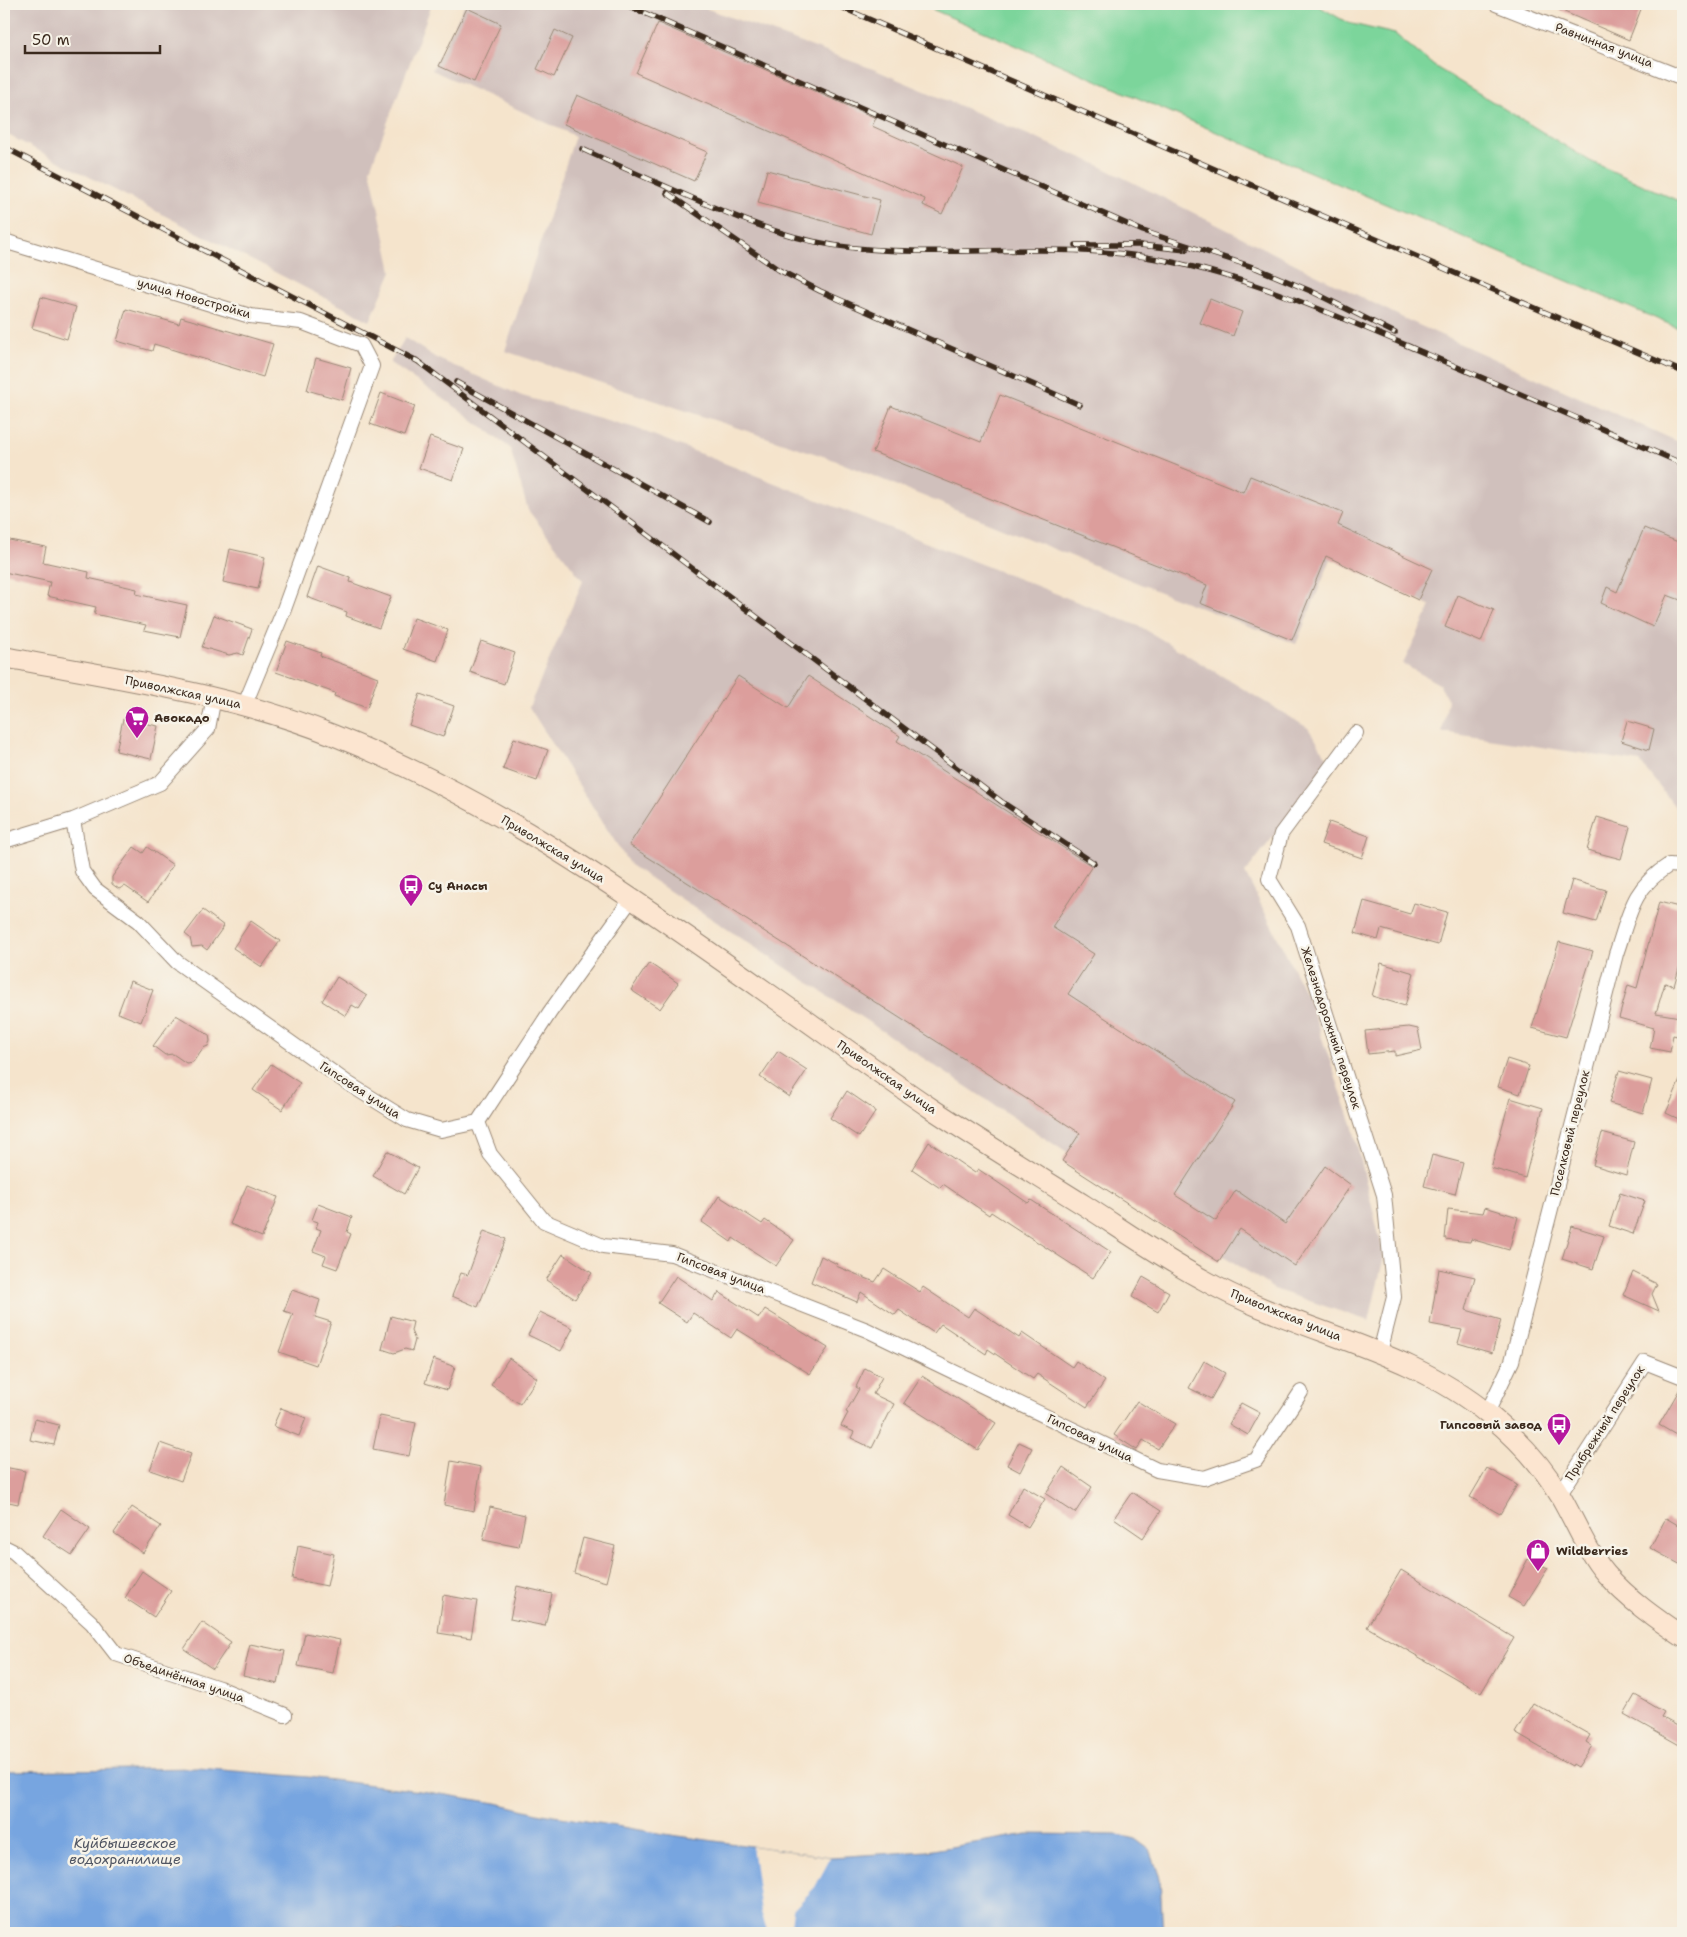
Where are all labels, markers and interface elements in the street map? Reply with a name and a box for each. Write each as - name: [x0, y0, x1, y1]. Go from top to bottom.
- street label: Равнинная улица: [1553, 19, 1656, 71]
- scale bar: [25, 22, 160, 54]
- text: 50 m: [32, 30, 70, 50]
- street label: улица Новостройки: [135, 274, 253, 322]
- street label: Приволжская улица: [124, 672, 243, 712]
- supermarket icon: Авокадо: [124, 705, 150, 739]
- place label: Авокадо: [154, 710, 210, 726]
- street label: Приволжская улица: [498, 812, 608, 887]
- bus stop icon: Су Анасы: [398, 873, 424, 907]
- place label: Су Анасы: [428, 878, 488, 894]
- street label: Железнодорожный переулок: [1297, 945, 1365, 1112]
- street label: Приволжская улица: [834, 1037, 940, 1118]
- street label: Гипсовая улица: [317, 1058, 404, 1122]
- street label: Поселковый переулок: [1547, 1068, 1594, 1198]
- street label: Гипсовая улица: [675, 1249, 768, 1297]
- street label: Приволжская улица: [1228, 1285, 1344, 1345]
- street label: Прибрежный переулок: [1562, 1362, 1649, 1484]
- street label: Гипсовая улица: [1045, 1410, 1136, 1466]
- bus stop icon: Гипсовый завод: [1546, 1412, 1572, 1446]
- place label: Гипсовый завод: [1440, 1417, 1543, 1433]
- shop icon: Wildberries: [1525, 1538, 1551, 1572]
- place label: Wildberries: [1556, 1543, 1628, 1559]
- street label: Объединённая улица: [121, 1650, 247, 1706]
- water label: Куйбышевское водохранилище: [69, 1834, 181, 1868]

